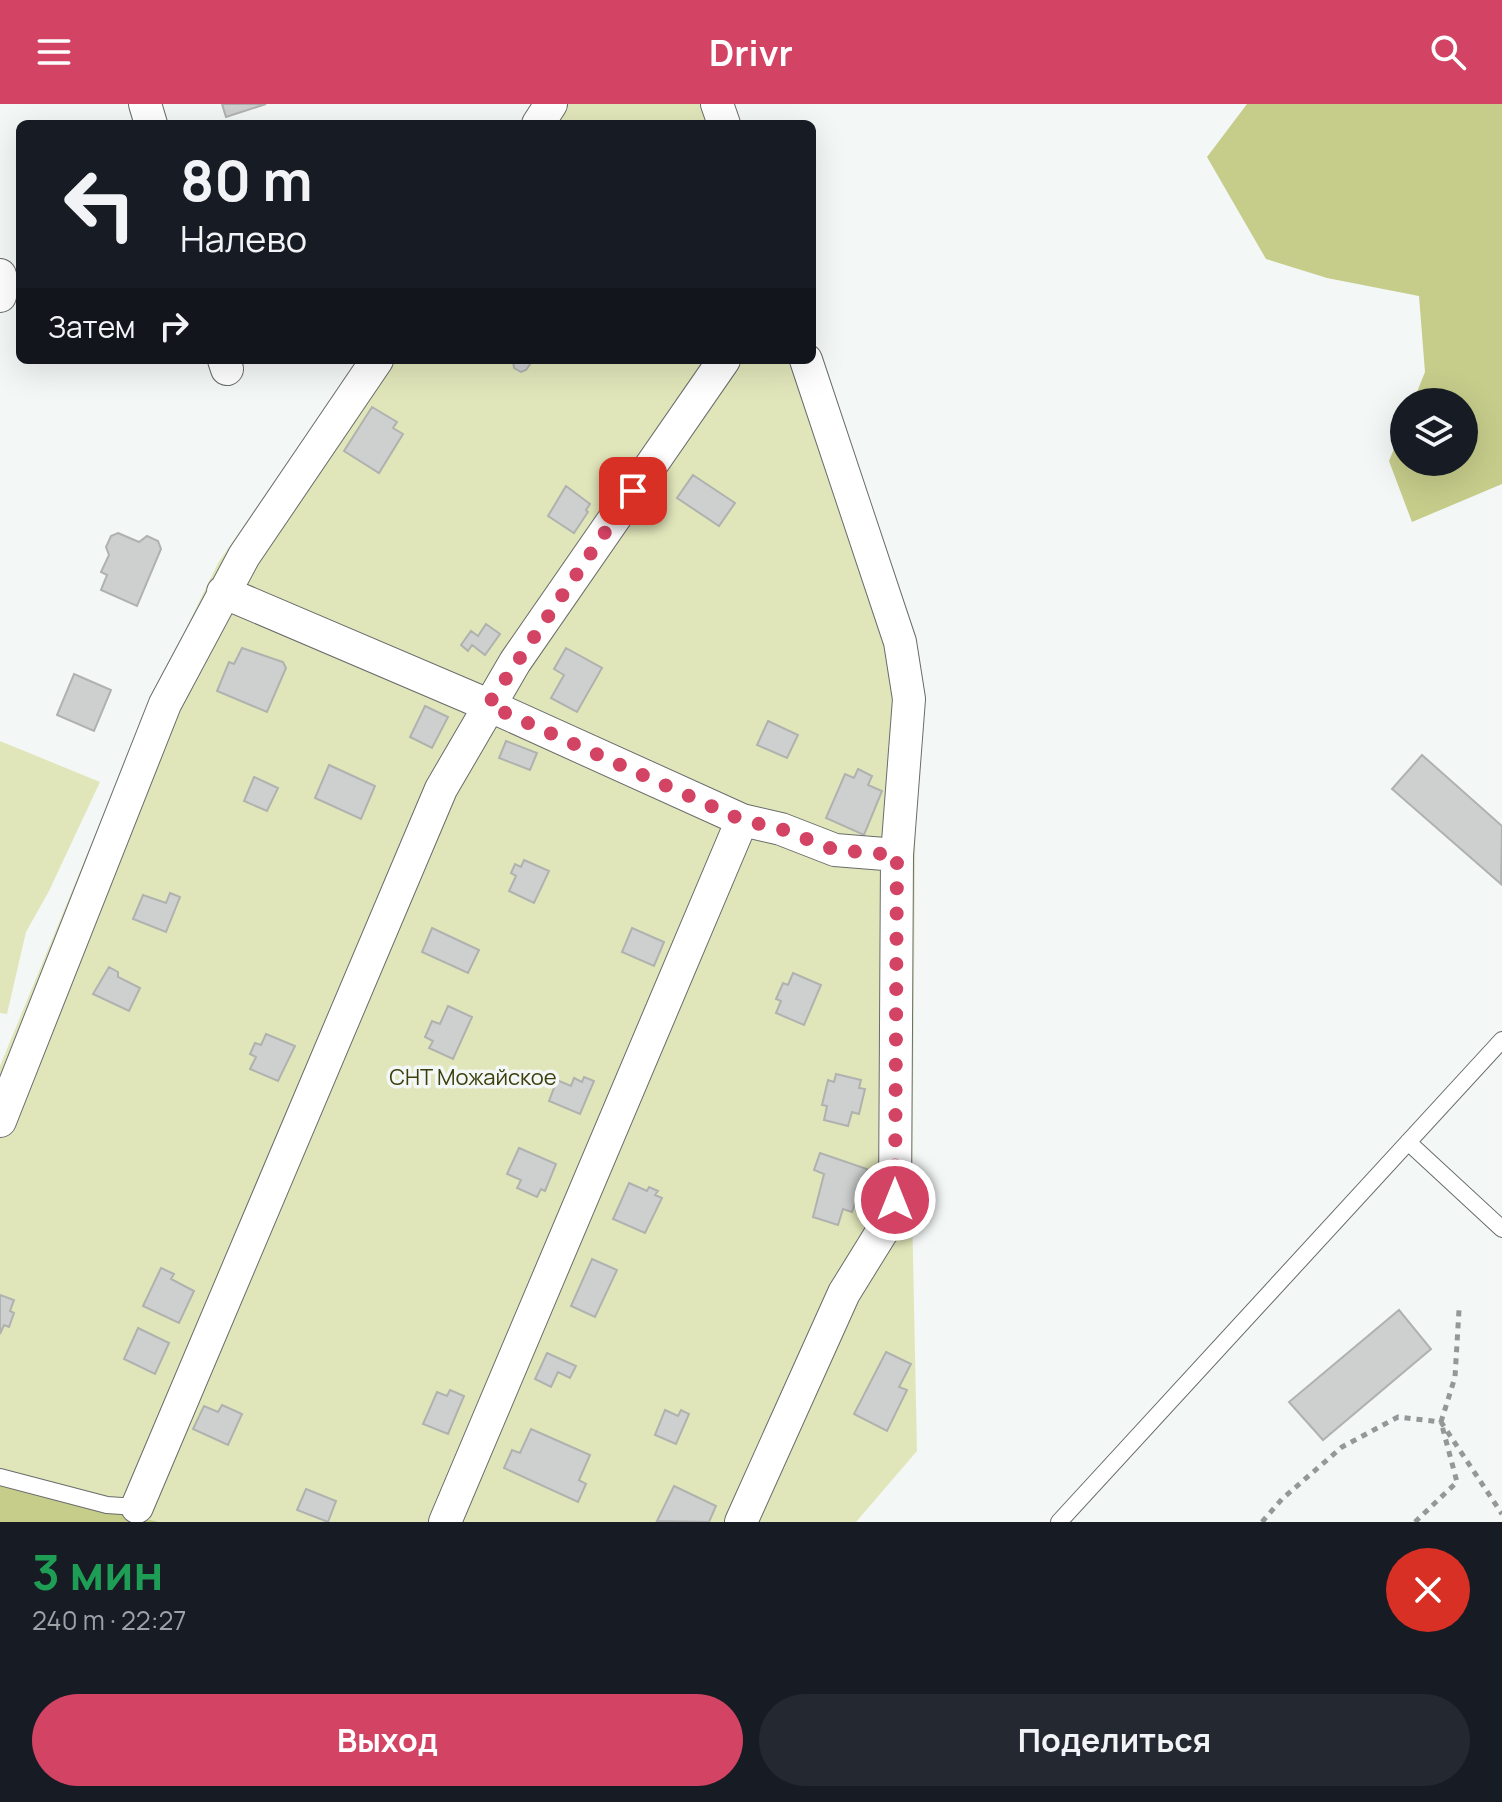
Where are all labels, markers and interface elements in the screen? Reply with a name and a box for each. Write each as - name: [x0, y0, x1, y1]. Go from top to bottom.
- text: Drivr: [709, 28, 793, 77]
- icon: menu: [32, 30, 76, 74]
- icon: search: [1426, 30, 1470, 74]
- text: 80 m: [180, 141, 313, 218]
- icon: left: [48, 152, 152, 256]
- text: Налево: [180, 214, 307, 263]
- icon: right: [152, 304, 196, 348]
- text: Затем: [48, 306, 136, 347]
- map controls: [1390, 388, 1478, 476]
- button: layers: [1390, 388, 1478, 476]
- pin: [599, 457, 667, 525]
- icon: arrive: [611, 469, 655, 513]
- park label: СНТ Можайское: [389, 1062, 557, 1092]
- position arrow: [853, 1158, 937, 1242]
- text: 3 мин: [32, 1539, 163, 1604]
- button: close: [1386, 1548, 1470, 1632]
- text: 240 m · 22:27: [32, 1602, 186, 1638]
- button: Выход: [32, 1694, 743, 1786]
- button: Поделиться: [759, 1694, 1470, 1786]

